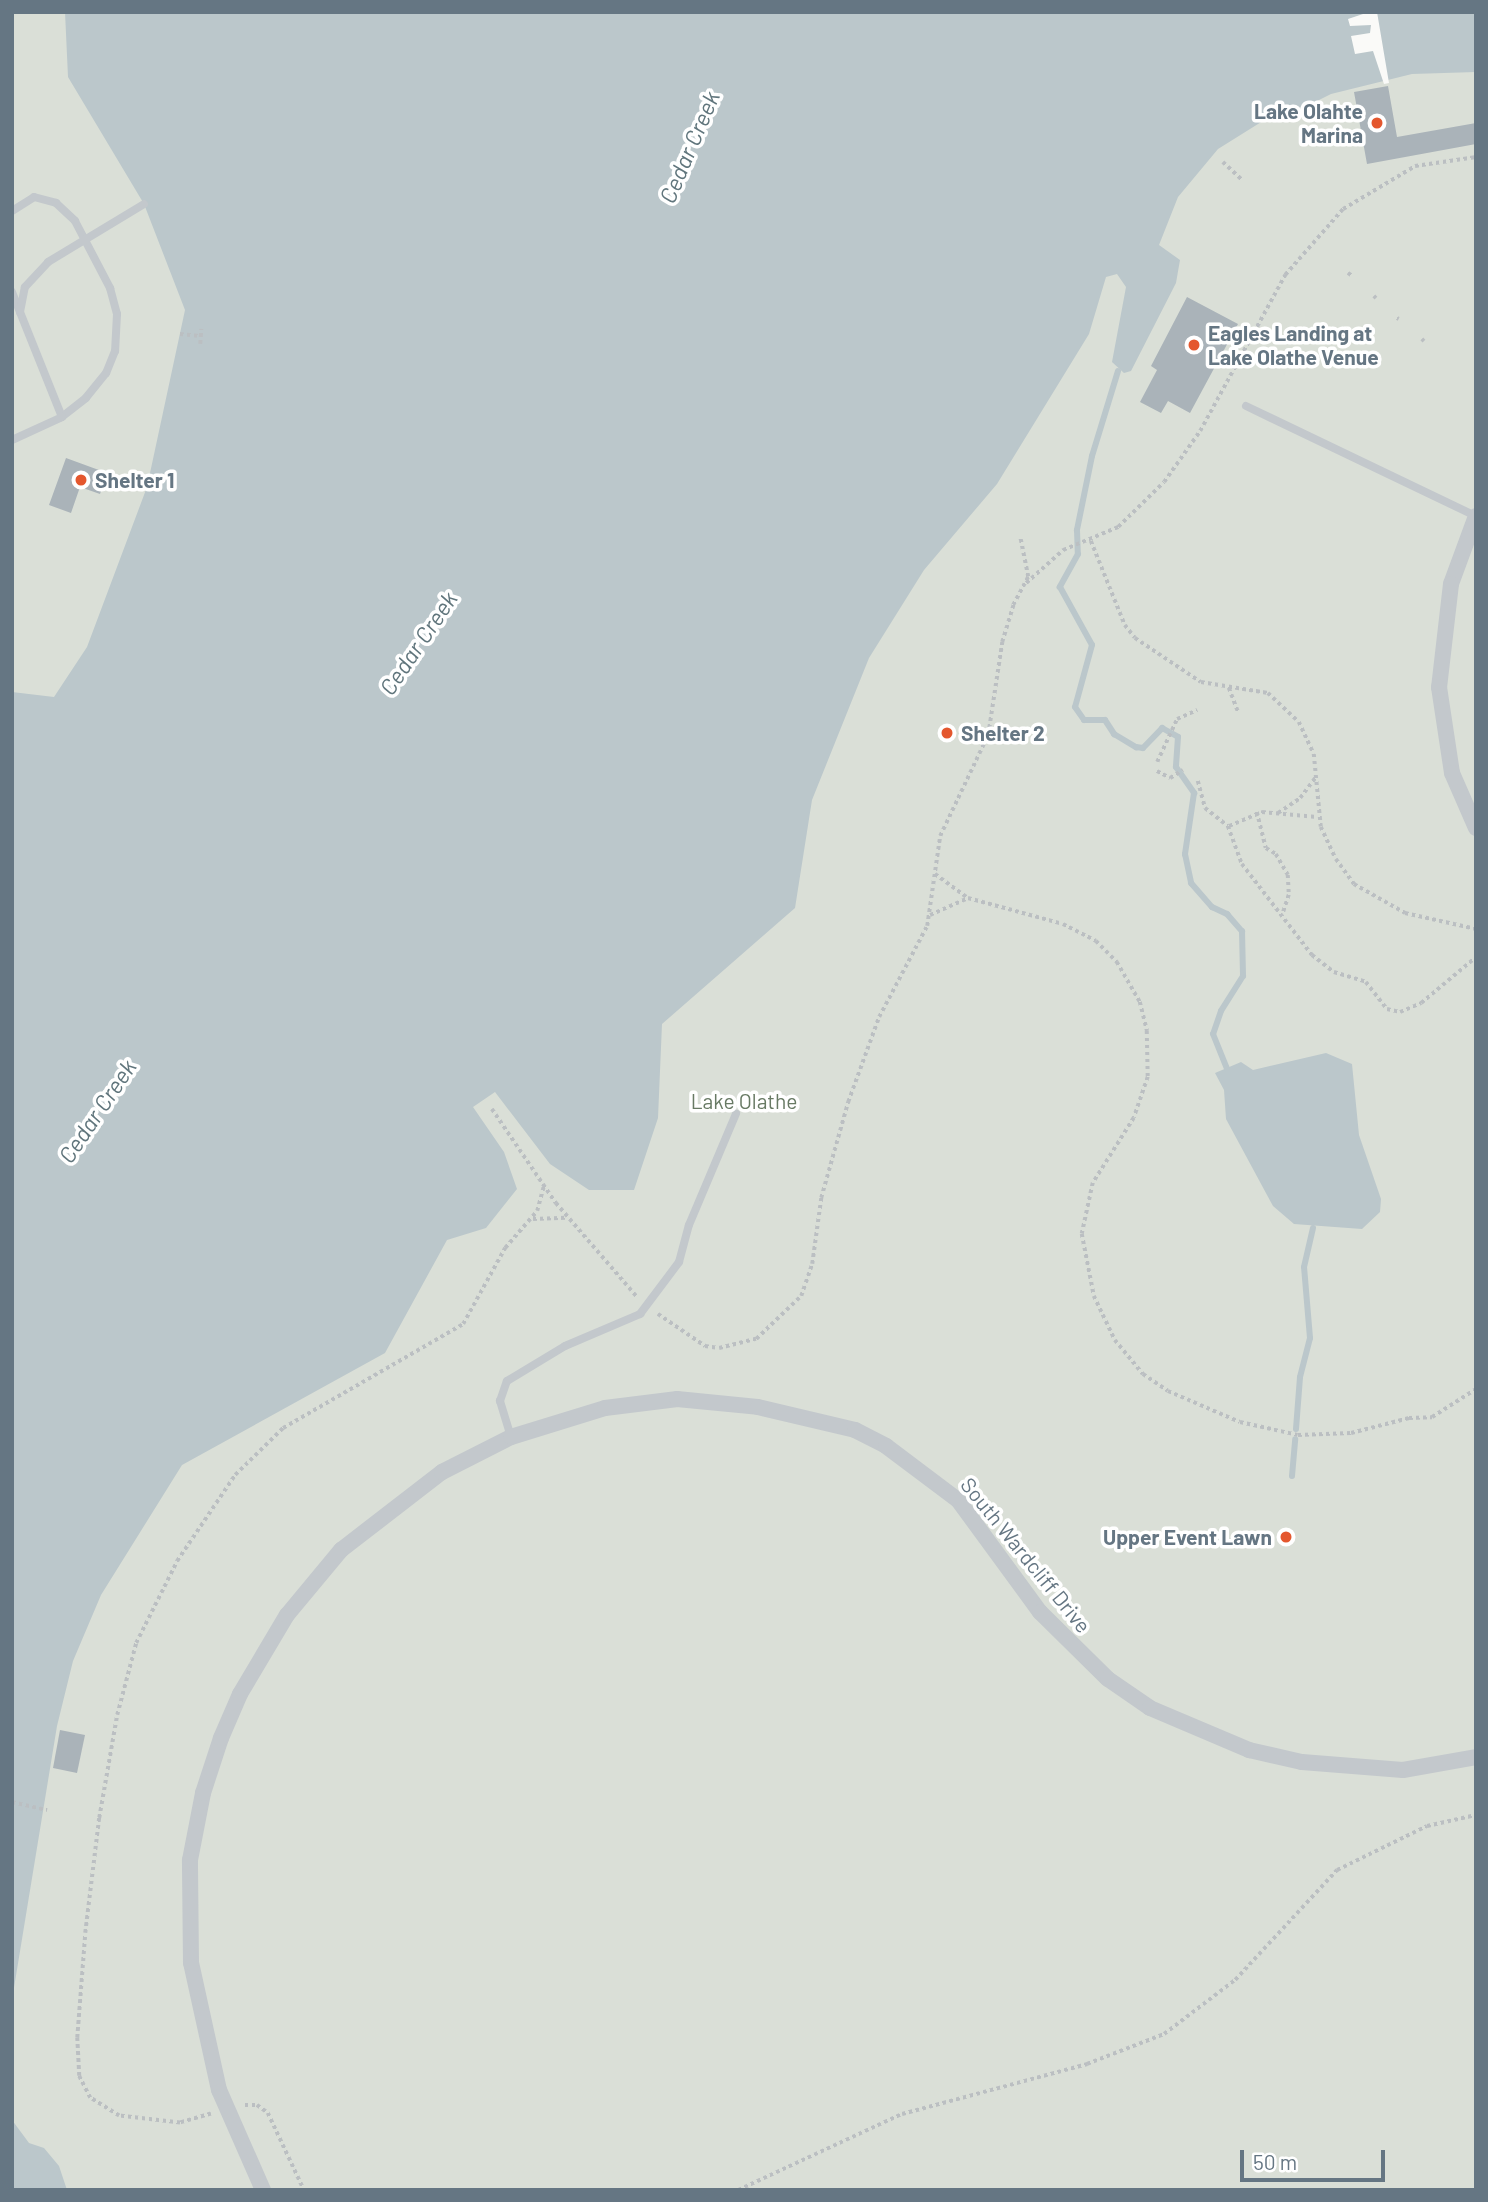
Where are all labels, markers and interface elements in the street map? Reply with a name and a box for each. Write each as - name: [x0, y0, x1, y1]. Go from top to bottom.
- water label: Cedar Creek: [653, 87, 725, 207]
- place label: Lake Olahte Marina: [1254, 98, 1363, 148]
- marker: Lake Olahte Marina: [1369, 115, 1385, 131]
- place label: Eagles Landing at Lake Olathe Venue: [1208, 320, 1379, 370]
- marker: Eagles Landing at Lake Olathe Venue: [1186, 337, 1202, 353]
- place label: Shelter 1: [95, 467, 174, 493]
- marker: Shelter 1: [73, 472, 89, 488]
- water label: Cedar Creek: [373, 586, 463, 700]
- place label: Shelter 2: [961, 720, 1045, 746]
- marker: Shelter 2: [939, 725, 955, 741]
- water label: Cedar Creek: [52, 1054, 142, 1168]
- park label: Lake Olathe: [691, 1088, 797, 1114]
- street label: South Wardcliff Drive: [956, 1472, 1096, 1638]
- place label: Upper Event Lawn: [1103, 1524, 1272, 1550]
- marker: Upper Event Lawn: [1278, 1529, 1294, 1545]
- scale bar: [1243, 2136, 1388, 2180]
- text: 50 m: [1253, 2149, 1297, 2174]

